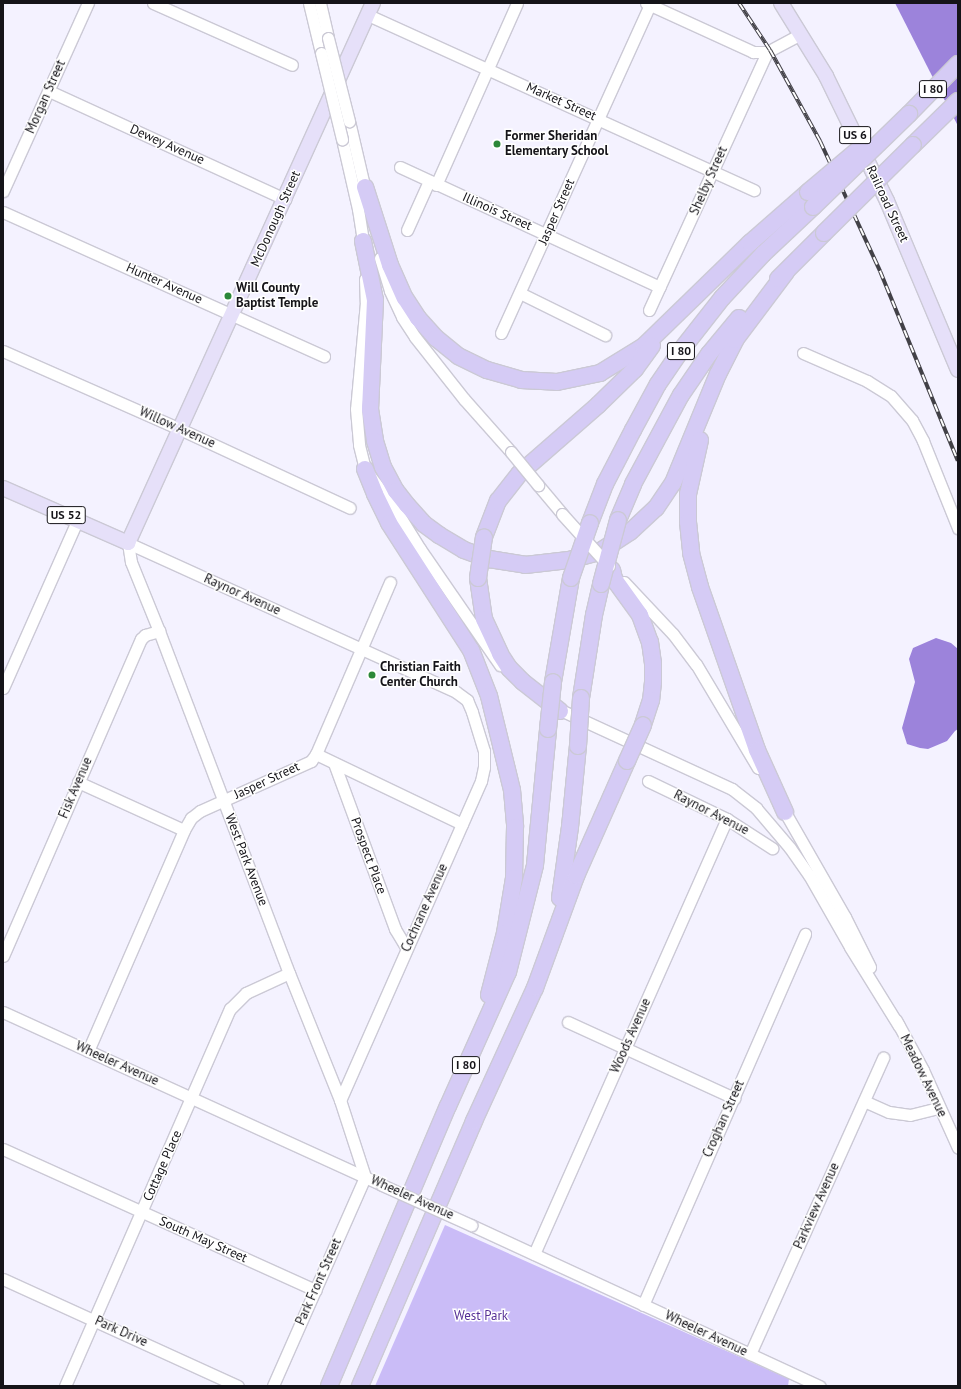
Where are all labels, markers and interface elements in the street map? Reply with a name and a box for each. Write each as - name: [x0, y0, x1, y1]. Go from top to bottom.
- street label: Morgan Street: [23, 58, 69, 136]
- road number: I 80: [918, 79, 948, 99]
- street label: Market Street: [524, 80, 598, 124]
- street label: Dewey Avenue: [127, 121, 207, 169]
- road number: US 6: [839, 125, 871, 145]
- place label: Former Sheridan Elementary School: [505, 129, 609, 160]
- marker: Former Sheridan Elementary School: [492, 139, 502, 149]
- street label: Shelby Street: [687, 144, 731, 218]
- street label: Railroad Street: [862, 163, 912, 245]
- street label: McDonough Street: [248, 169, 304, 269]
- street label: Jasper Street: [536, 177, 578, 247]
- street label: Illinois Street: [460, 190, 534, 234]
- street label: Hunter Avenue: [123, 260, 205, 308]
- place label: Will County Baptist Temple: [236, 281, 319, 312]
- marker: Will County Baptist Temple: [223, 291, 233, 301]
- road number: I 80: [666, 341, 696, 361]
- street label: Willow Avenue: [136, 404, 218, 452]
- road number: US 52: [46, 505, 86, 525]
- street label: Raynor Avenue: [201, 571, 283, 619]
- place label: Christian Faith Center Church: [380, 660, 461, 691]
- marker: Christian Faith Center Church: [367, 670, 377, 680]
- street label: Fisk Avenue: [56, 755, 96, 821]
- street label: Jasper Street: [232, 759, 302, 803]
- street label: Raynor Avenue: [671, 787, 751, 839]
- street label: West Park Avenue: [221, 811, 271, 909]
- street label: Prospect Place: [347, 815, 389, 897]
- street label: Cochrane Avenue: [398, 861, 452, 955]
- street label: Woods Avenue: [607, 996, 655, 1076]
- street label: Meadow Avenue: [896, 1032, 950, 1120]
- street label: Wheeler Avenue: [73, 1039, 161, 1089]
- road number: I 80: [451, 1055, 481, 1075]
- street label: Croghan Street: [700, 1078, 748, 1160]
- street label: Cottage Place: [140, 1128, 186, 1204]
- street label: Parkview Avenue: [791, 1160, 843, 1252]
- street label: Wheeler Avenue: [368, 1173, 456, 1223]
- street label: South May Street: [156, 1213, 250, 1267]
- street label: Park Front Street: [293, 1236, 345, 1328]
- park label: West Park: [454, 1308, 508, 1324]
- street label: Wheeler Avenue: [662, 1308, 750, 1360]
- street label: Park Drive: [92, 1313, 150, 1351]

